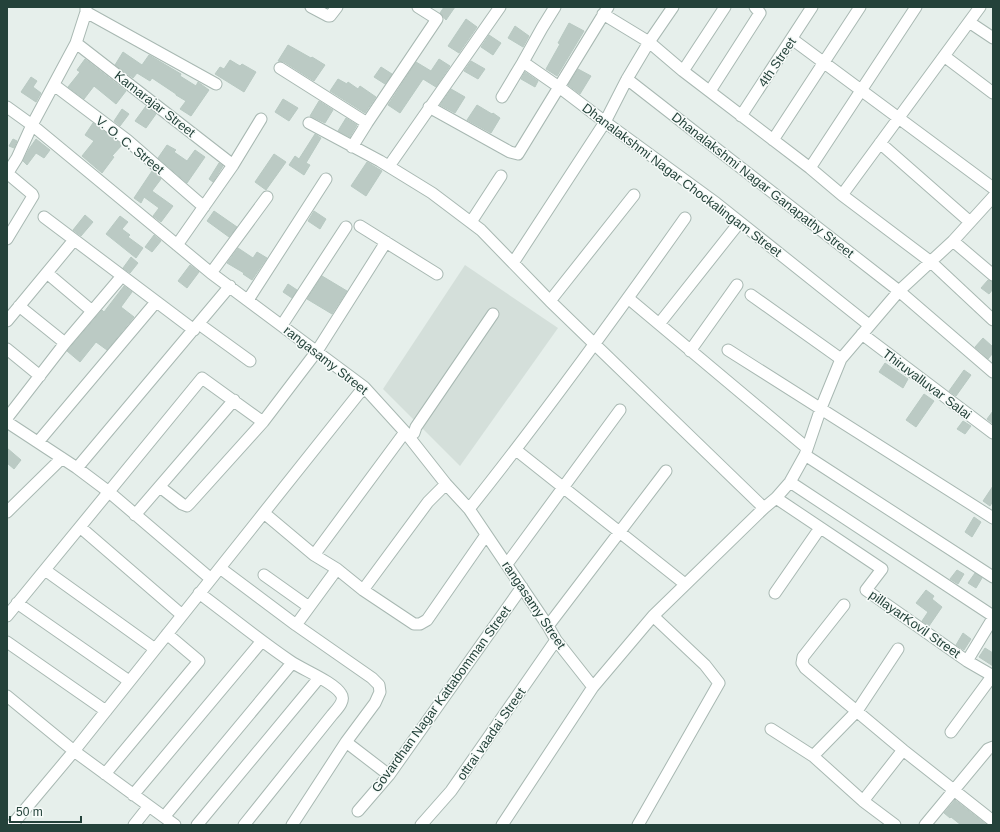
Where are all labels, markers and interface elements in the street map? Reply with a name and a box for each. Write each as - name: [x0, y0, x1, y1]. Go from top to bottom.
- street label: 4th Street: [755, 34, 799, 90]
- street label: Kamarajar Street: [112, 68, 199, 140]
- street label: Dhanalakshmi Nagar Chockalingam Street: [579, 100, 785, 260]
- street label: Dhanalakshmi Nagar Ganapathy Street: [669, 109, 857, 261]
- street label: V. O. C. Street: [93, 113, 167, 177]
- street label: rangasamy Street: [281, 323, 371, 398]
- street label: Thiruvalluvar Salai: [880, 346, 974, 422]
- street label: rangasamy Street: [499, 558, 569, 652]
- street label: pillayarKovil Street: [867, 587, 964, 661]
- street label: Govardhan Nagar Kattabomman Street: [368, 603, 514, 795]
- street label: ottrai vaadai Street: [454, 685, 529, 783]
- scale bar: [10, 798, 81, 824]
- text: 50 m: [16, 805, 43, 819]

